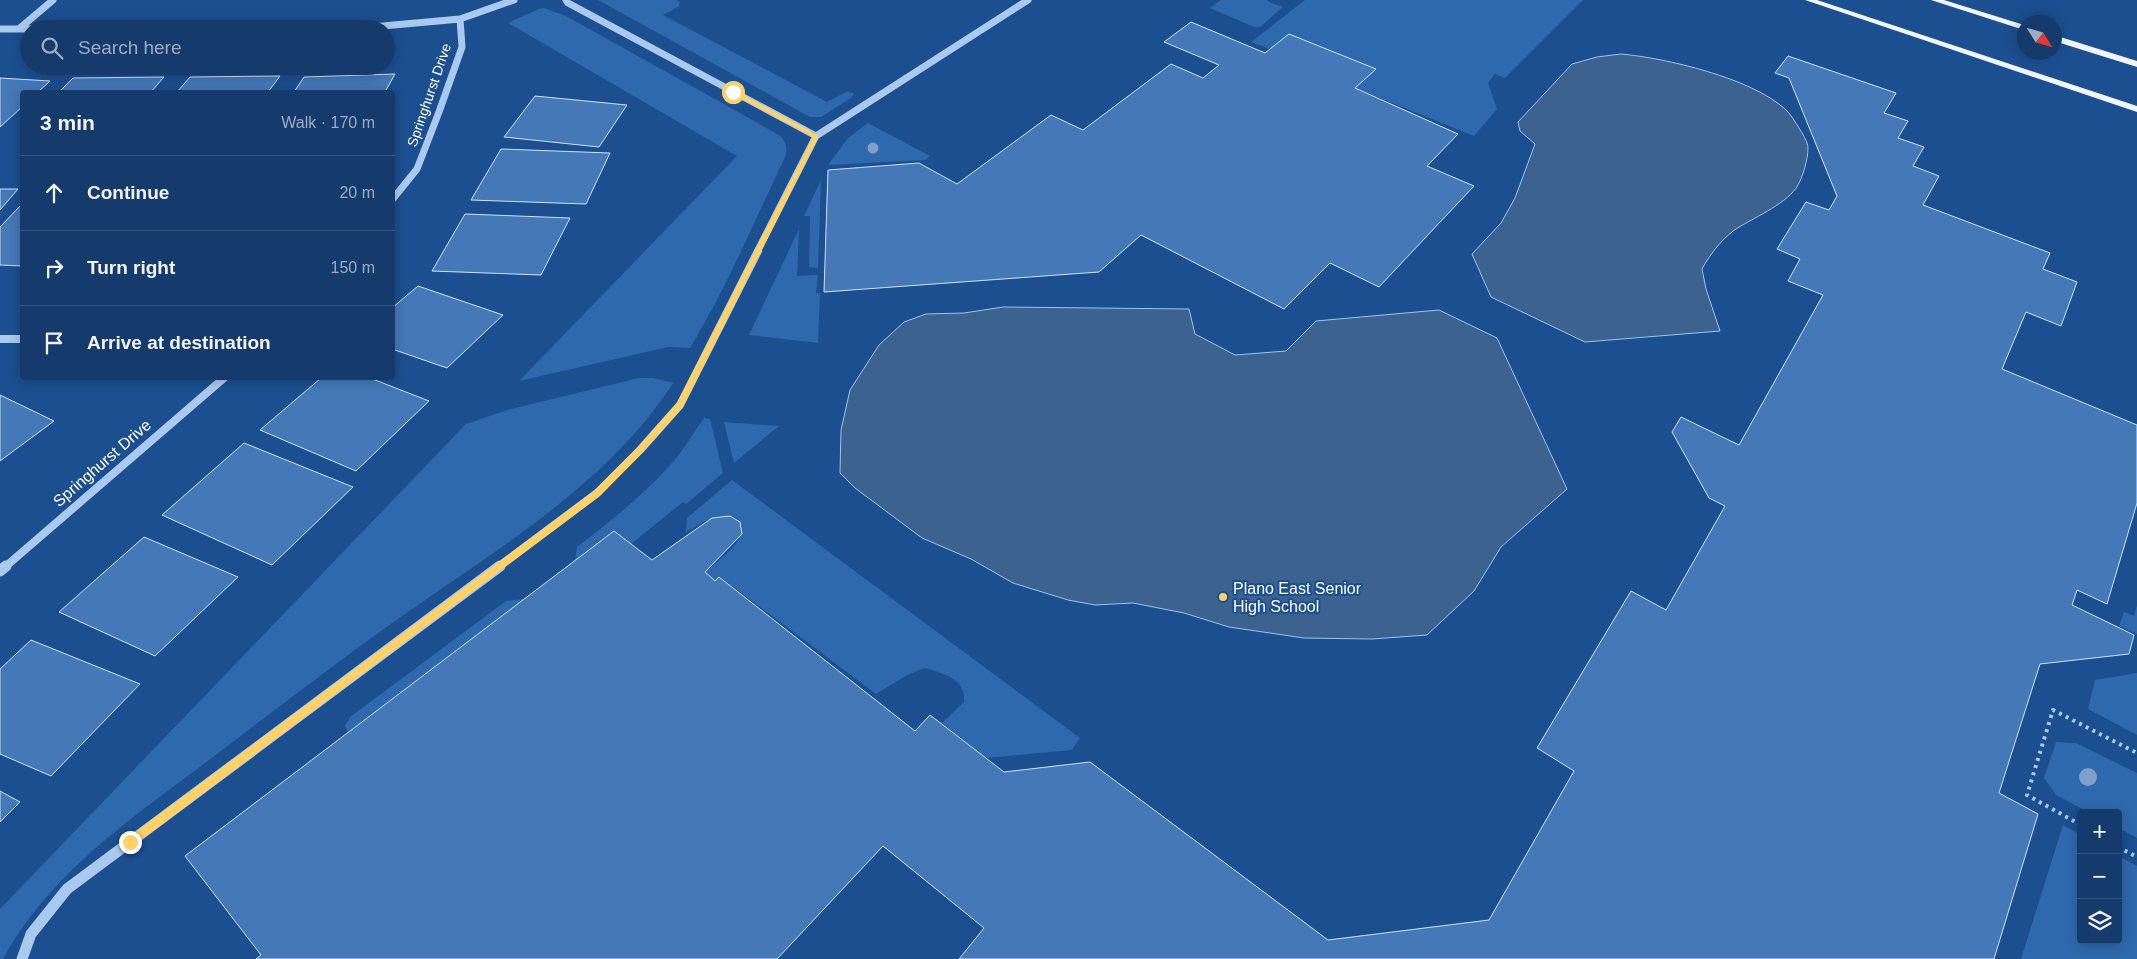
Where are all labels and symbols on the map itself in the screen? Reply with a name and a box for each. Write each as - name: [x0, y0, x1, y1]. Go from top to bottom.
- north arrow: [2017, 15, 2062, 60]
- street label: Springhurst Drive: [404, 41, 454, 149]
- route start: [722, 81, 745, 104]
- street label: Springhurst Drive: [50, 416, 154, 510]
- place label: Plano East Senior High School: [1233, 580, 1362, 615]
- marker: Plano East Senior High School: [1217, 591, 1229, 603]
- route end: [119, 831, 142, 854]

